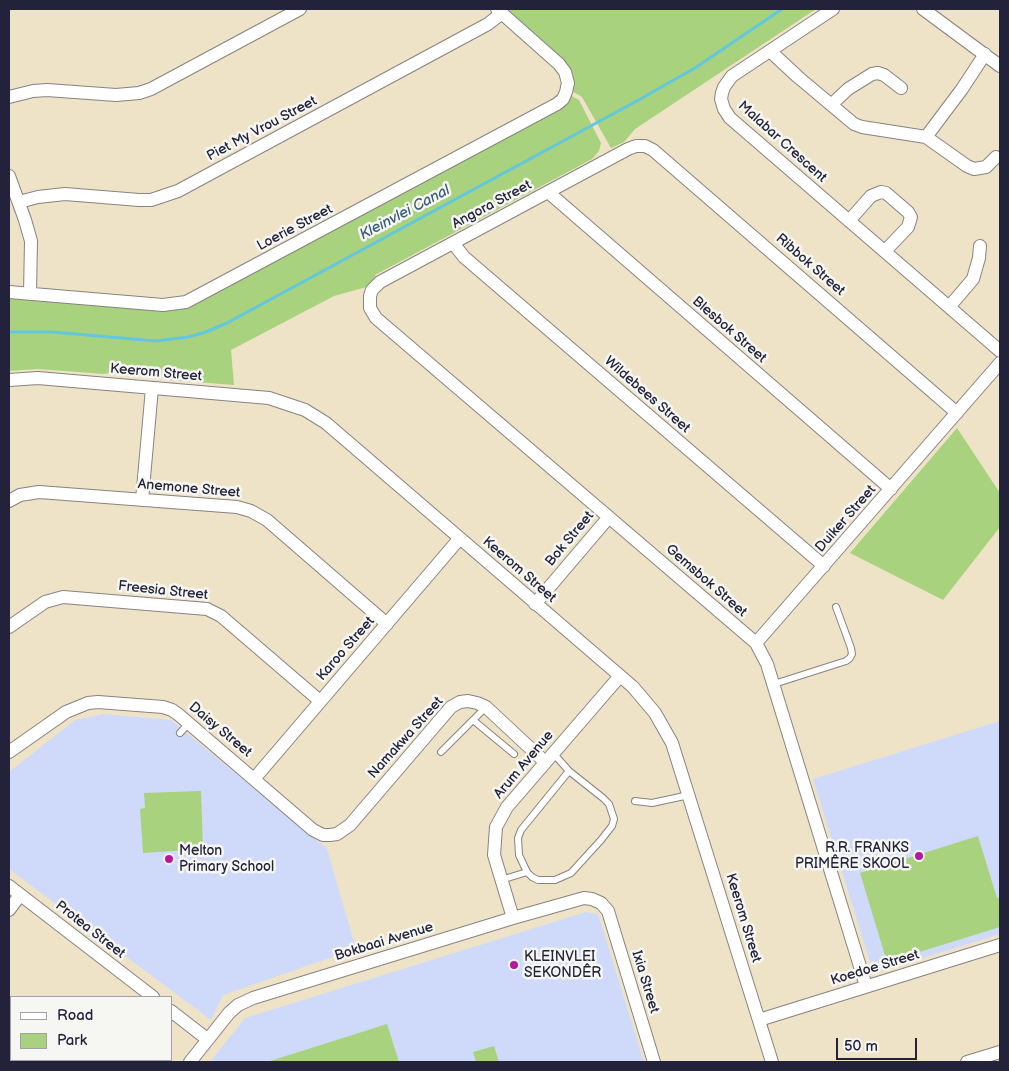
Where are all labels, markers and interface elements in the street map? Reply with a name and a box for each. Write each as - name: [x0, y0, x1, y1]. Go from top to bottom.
- street label: Piet My Vrou Street: [204, 93, 320, 165]
- street label: Malabar Crescent: [734, 98, 830, 186]
- street label: Angora Street: [449, 177, 535, 233]
- water label: Kleinvlei Canal: [357, 182, 453, 244]
- street label: Loerie Street: [255, 201, 335, 255]
- street label: Ribbok Street: [772, 230, 848, 300]
- street label: Blesbok Street: [688, 293, 770, 367]
- street label: Wildebees Street: [601, 353, 693, 437]
- street label: Keerom Street: [109, 361, 203, 385]
- street label: Anemone Street: [137, 476, 241, 502]
- street label: Duiker Street: [812, 482, 880, 556]
- street label: Bok Street: [542, 508, 598, 570]
- street label: Keerom Street: [479, 533, 559, 607]
- street label: Gemsbok Street: [662, 541, 750, 621]
- street label: Freesia Street: [117, 578, 209, 604]
- street label: Karoo Street: [314, 613, 378, 685]
- street label: Namakwa Street: [365, 694, 447, 782]
- street label: Daisy Street: [185, 699, 255, 761]
- street label: Arum Avenue: [491, 728, 557, 802]
- place label: R.R. FRANKS PRIMÊRE SKOOL: [795, 840, 909, 872]
- place label: Melton Primary School: [179, 843, 274, 876]
- marker: R.R. FRANKS PRIMÊRE SKOOL: [913, 850, 925, 862]
- marker: Melton Primary School: [163, 853, 175, 865]
- street label: Keerom Street: [722, 872, 764, 964]
- street label: Protea Street: [52, 898, 128, 962]
- street label: Bokbaai Avenue: [333, 919, 435, 965]
- street label: Koedoe Street: [829, 947, 921, 989]
- place label: KLEINVLEI SEKONDÊR: [524, 949, 601, 982]
- street label: Ixia Street: [628, 949, 662, 1015]
- marker: KLEINVLEI SEKONDÊR: [508, 959, 520, 971]
- legend: [10, 996, 172, 1061]
- text: Road: [57, 1006, 93, 1025]
- scale bar: [839, 1028, 920, 1060]
- text: Park: [57, 1031, 87, 1050]
- text: 50 m: [844, 1037, 878, 1056]

